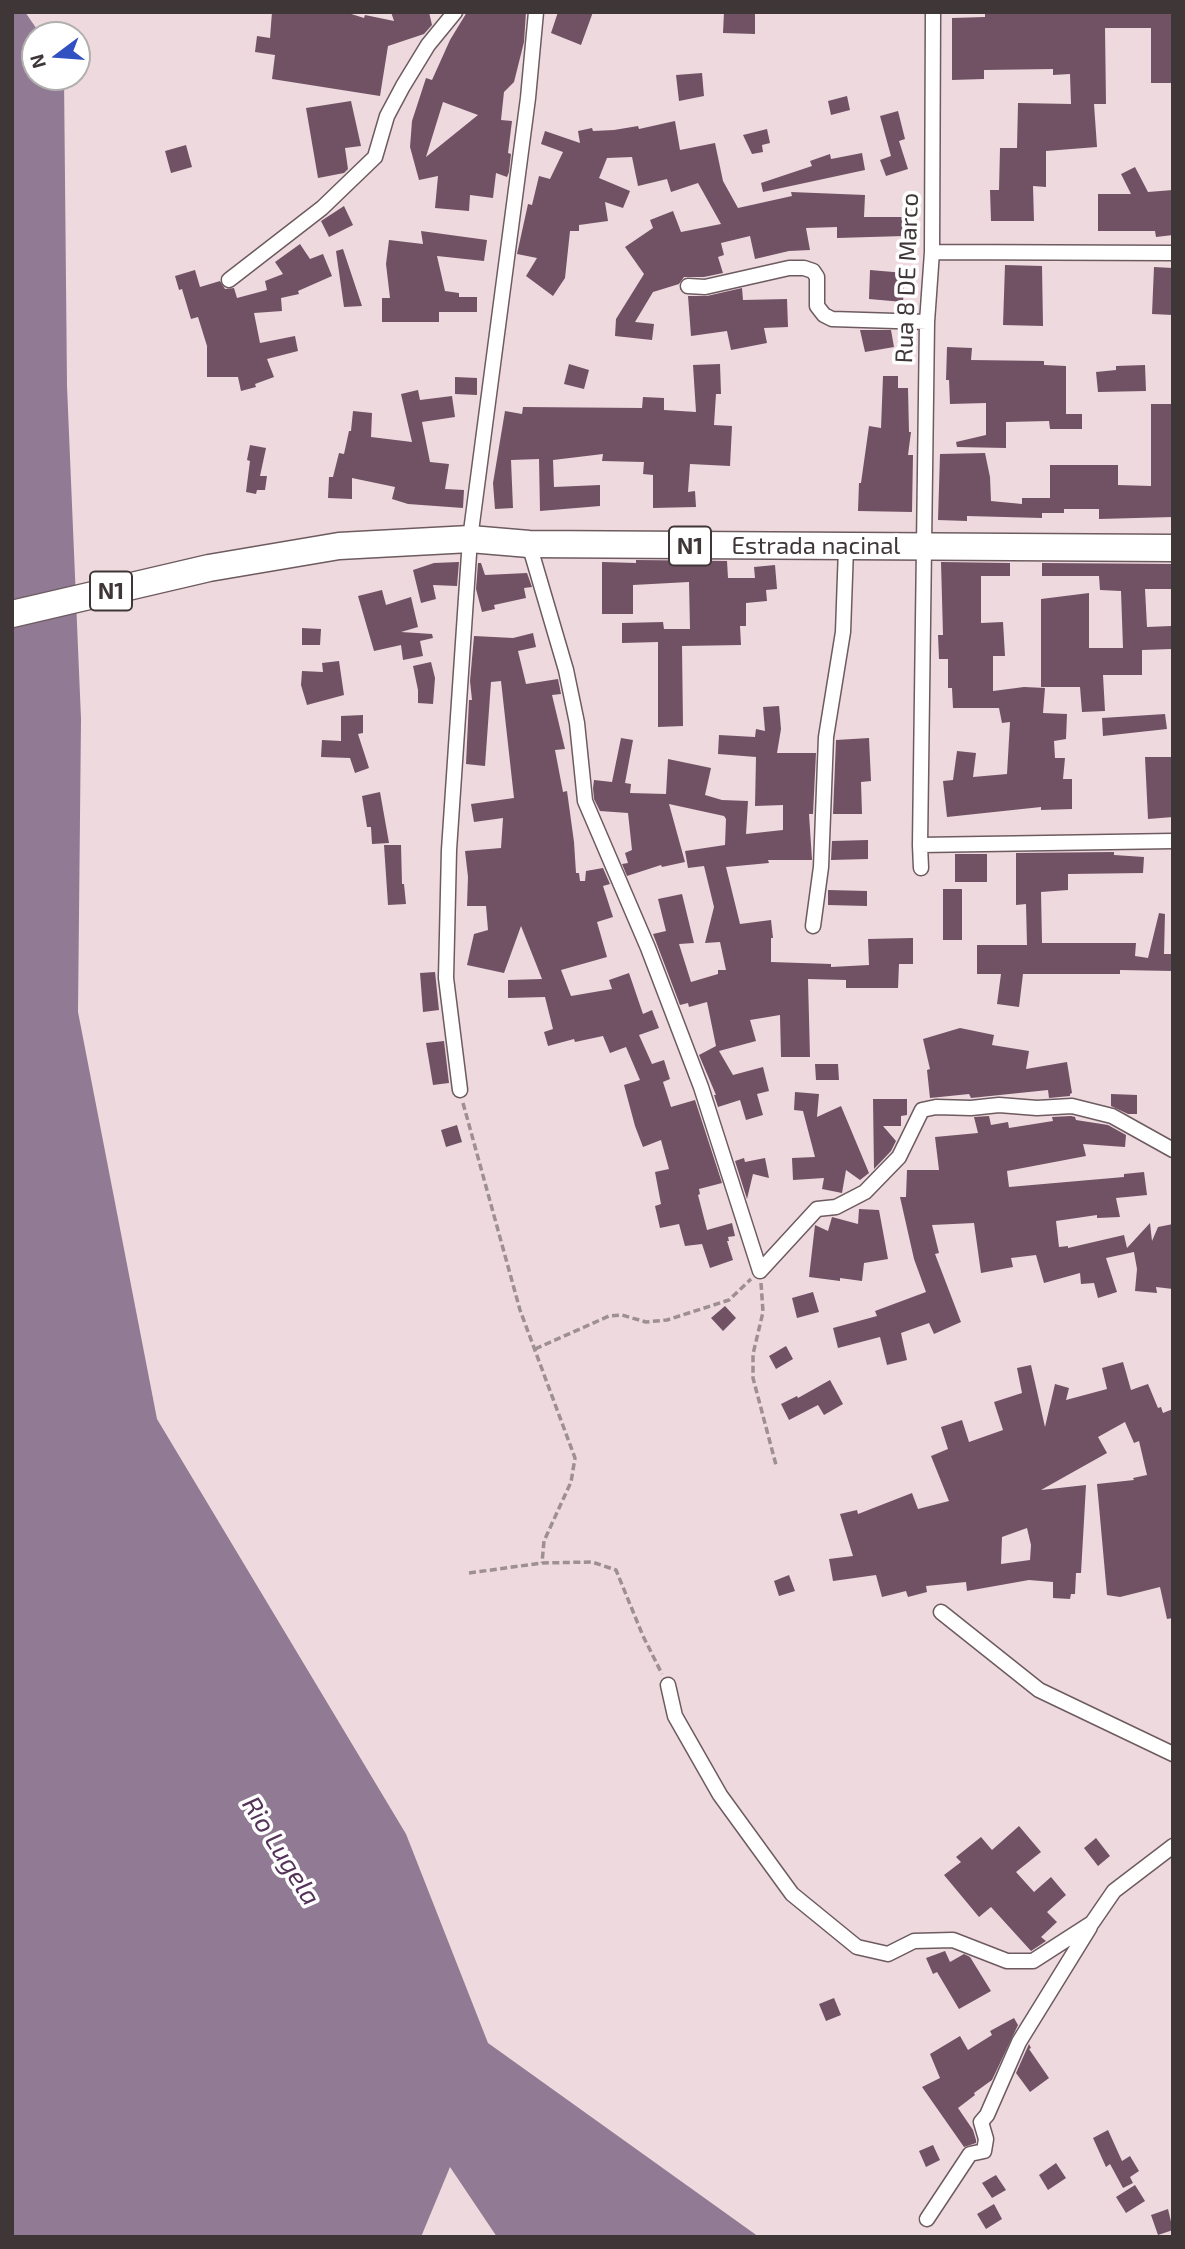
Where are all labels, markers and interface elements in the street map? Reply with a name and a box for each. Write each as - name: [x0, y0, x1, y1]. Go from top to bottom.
- north arrow: [21, 21, 91, 91]
- text: N: [24, 52, 50, 71]
- street label: Rua 8 DE Marco: [890, 192, 924, 364]
- road number: N1: [669, 526, 711, 566]
- street label: Estrada nacinal: [732, 532, 900, 560]
- road number: N1: [90, 572, 132, 610]
- water label: Rio Lugela: [235, 1791, 327, 1911]

